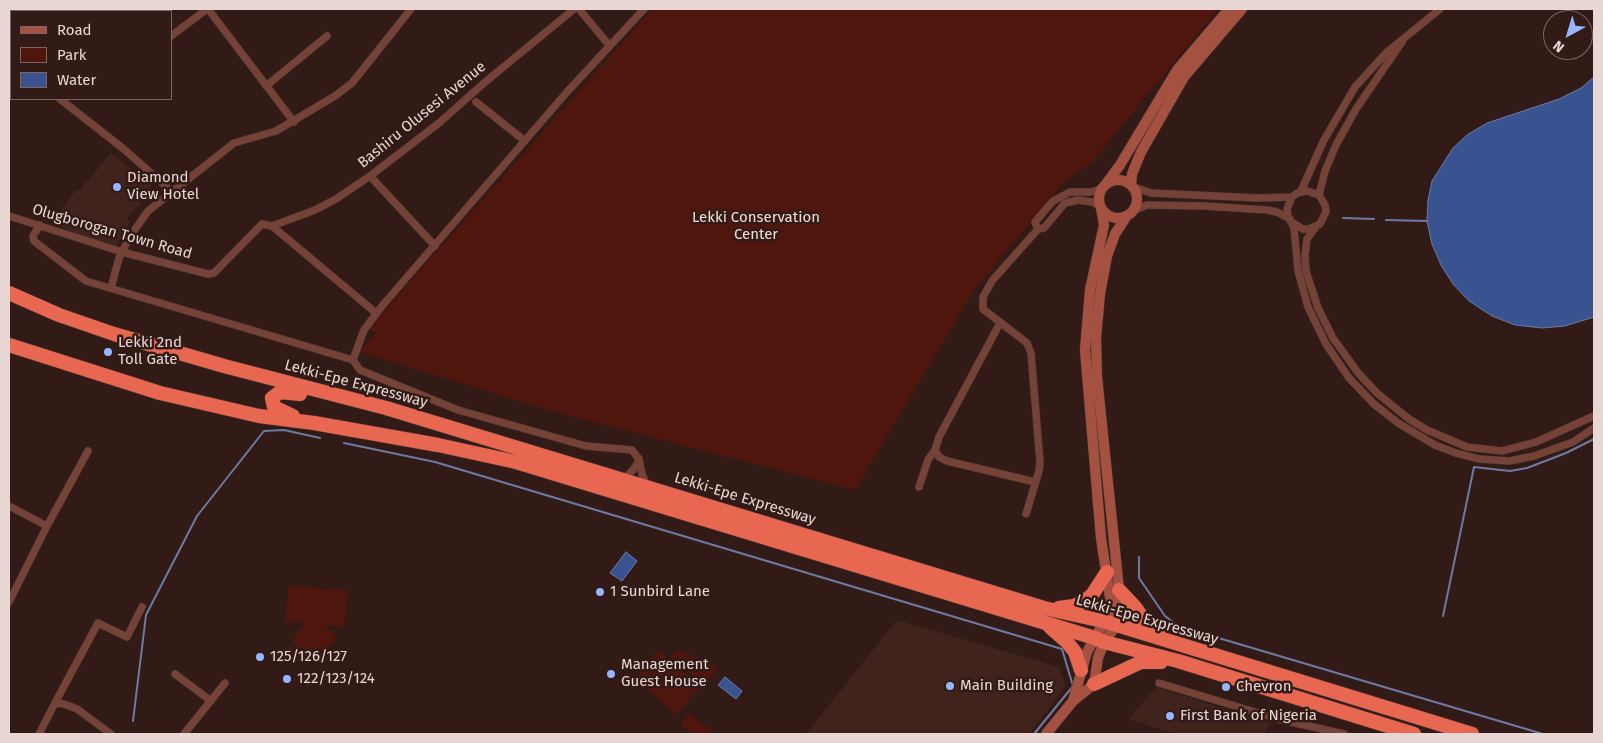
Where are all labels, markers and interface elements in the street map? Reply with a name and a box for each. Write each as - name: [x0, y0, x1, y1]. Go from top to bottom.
- legend: [10, 10, 172, 100]
- north arrow: [1543, 10, 1593, 60]
- text: Road: [57, 21, 92, 39]
- text: N: [1550, 37, 1568, 56]
- text: Park: [57, 46, 87, 64]
- street label: Bashiru Olusesi Avenue: [354, 58, 490, 172]
- text: Water: [57, 71, 96, 89]
- place label: Diamond View Hotel: [127, 169, 199, 204]
- marker: Diamond View Hotel: [111, 181, 123, 193]
- street label: Olugborogan Town Road: [30, 201, 194, 263]
- park label: Lekki Conservation Center: [692, 209, 820, 244]
- place label: Lekki 2nd Toll Gate: [118, 334, 182, 369]
- marker: Lekki 2nd Toll Gate: [102, 346, 114, 358]
- street label: Lekki-Epe Expressway: [283, 356, 429, 412]
- street label: Lekki-Epe Expressway: [672, 469, 818, 529]
- place label: 1 Sunbird Lane: [610, 583, 710, 601]
- marker: 1 Sunbird Lane: [594, 586, 606, 598]
- street label: Lekki-Epe Expressway: [1074, 591, 1220, 649]
- place label: 125/126/127: [270, 648, 347, 666]
- marker: 125/126/127: [254, 651, 266, 663]
- place label: Management Guest House: [621, 656, 709, 691]
- marker: Management Guest House: [605, 668, 617, 680]
- place label: 122/123/124: [297, 670, 375, 688]
- marker: 122/123/124: [281, 673, 293, 685]
- place label: Main Building: [960, 677, 1053, 695]
- place label: Chevron: [1236, 678, 1291, 696]
- marker: Main Building: [944, 680, 956, 692]
- marker: Chevron: [1220, 681, 1232, 693]
- place label: First Bank of Nigeria: [1180, 707, 1317, 725]
- marker: First Bank of Nigeria: [1164, 710, 1176, 722]

